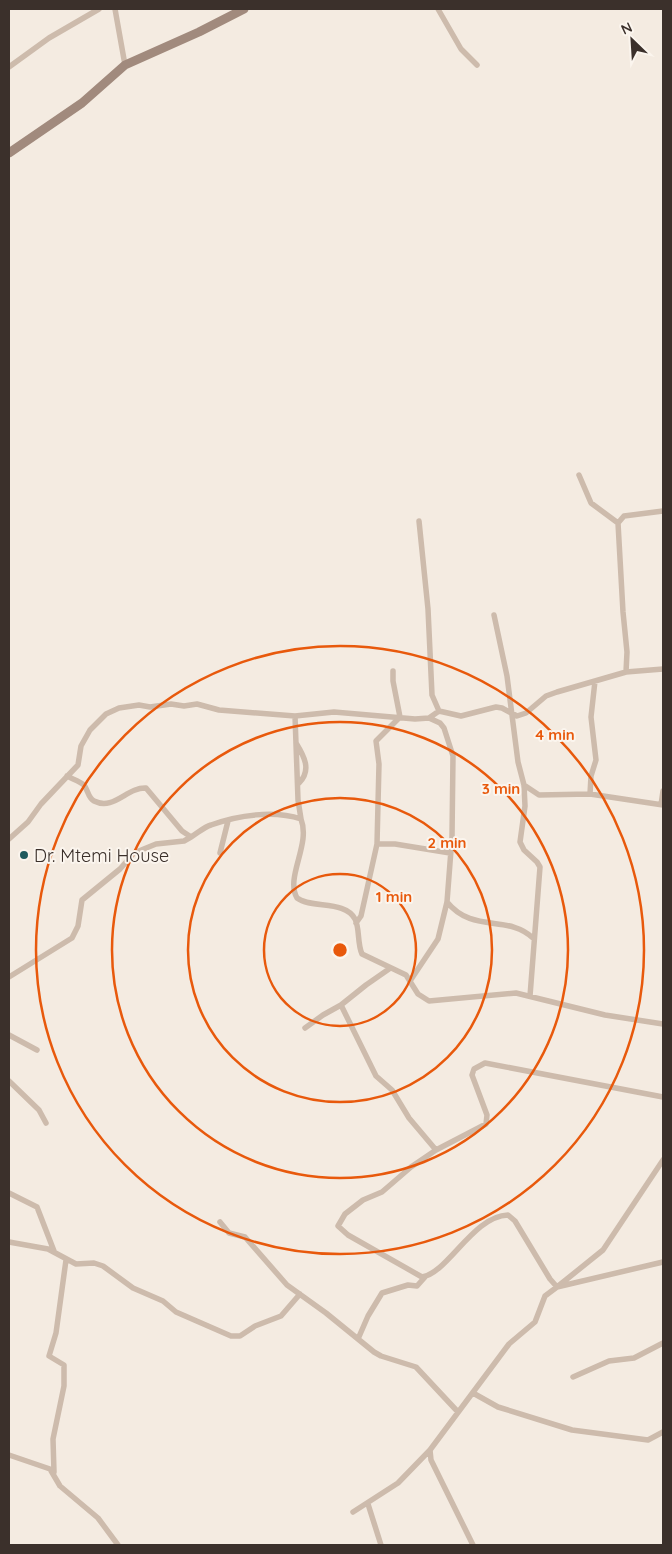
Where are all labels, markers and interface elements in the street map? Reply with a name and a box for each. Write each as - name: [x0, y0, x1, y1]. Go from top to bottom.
- north arrow: [607, 15, 657, 65]
- text: N: [618, 18, 635, 39]
- text: 4 min: [535, 725, 575, 744]
- text: 3 min: [482, 779, 520, 798]
- text: 2 min: [427, 833, 467, 852]
- place label: Dr. Mtemi House: [34, 844, 169, 867]
- marker: Dr. Mtemi House: [18, 849, 30, 861]
- text: 1 min: [376, 887, 412, 906]
- centre of rings: [331, 941, 349, 959]

